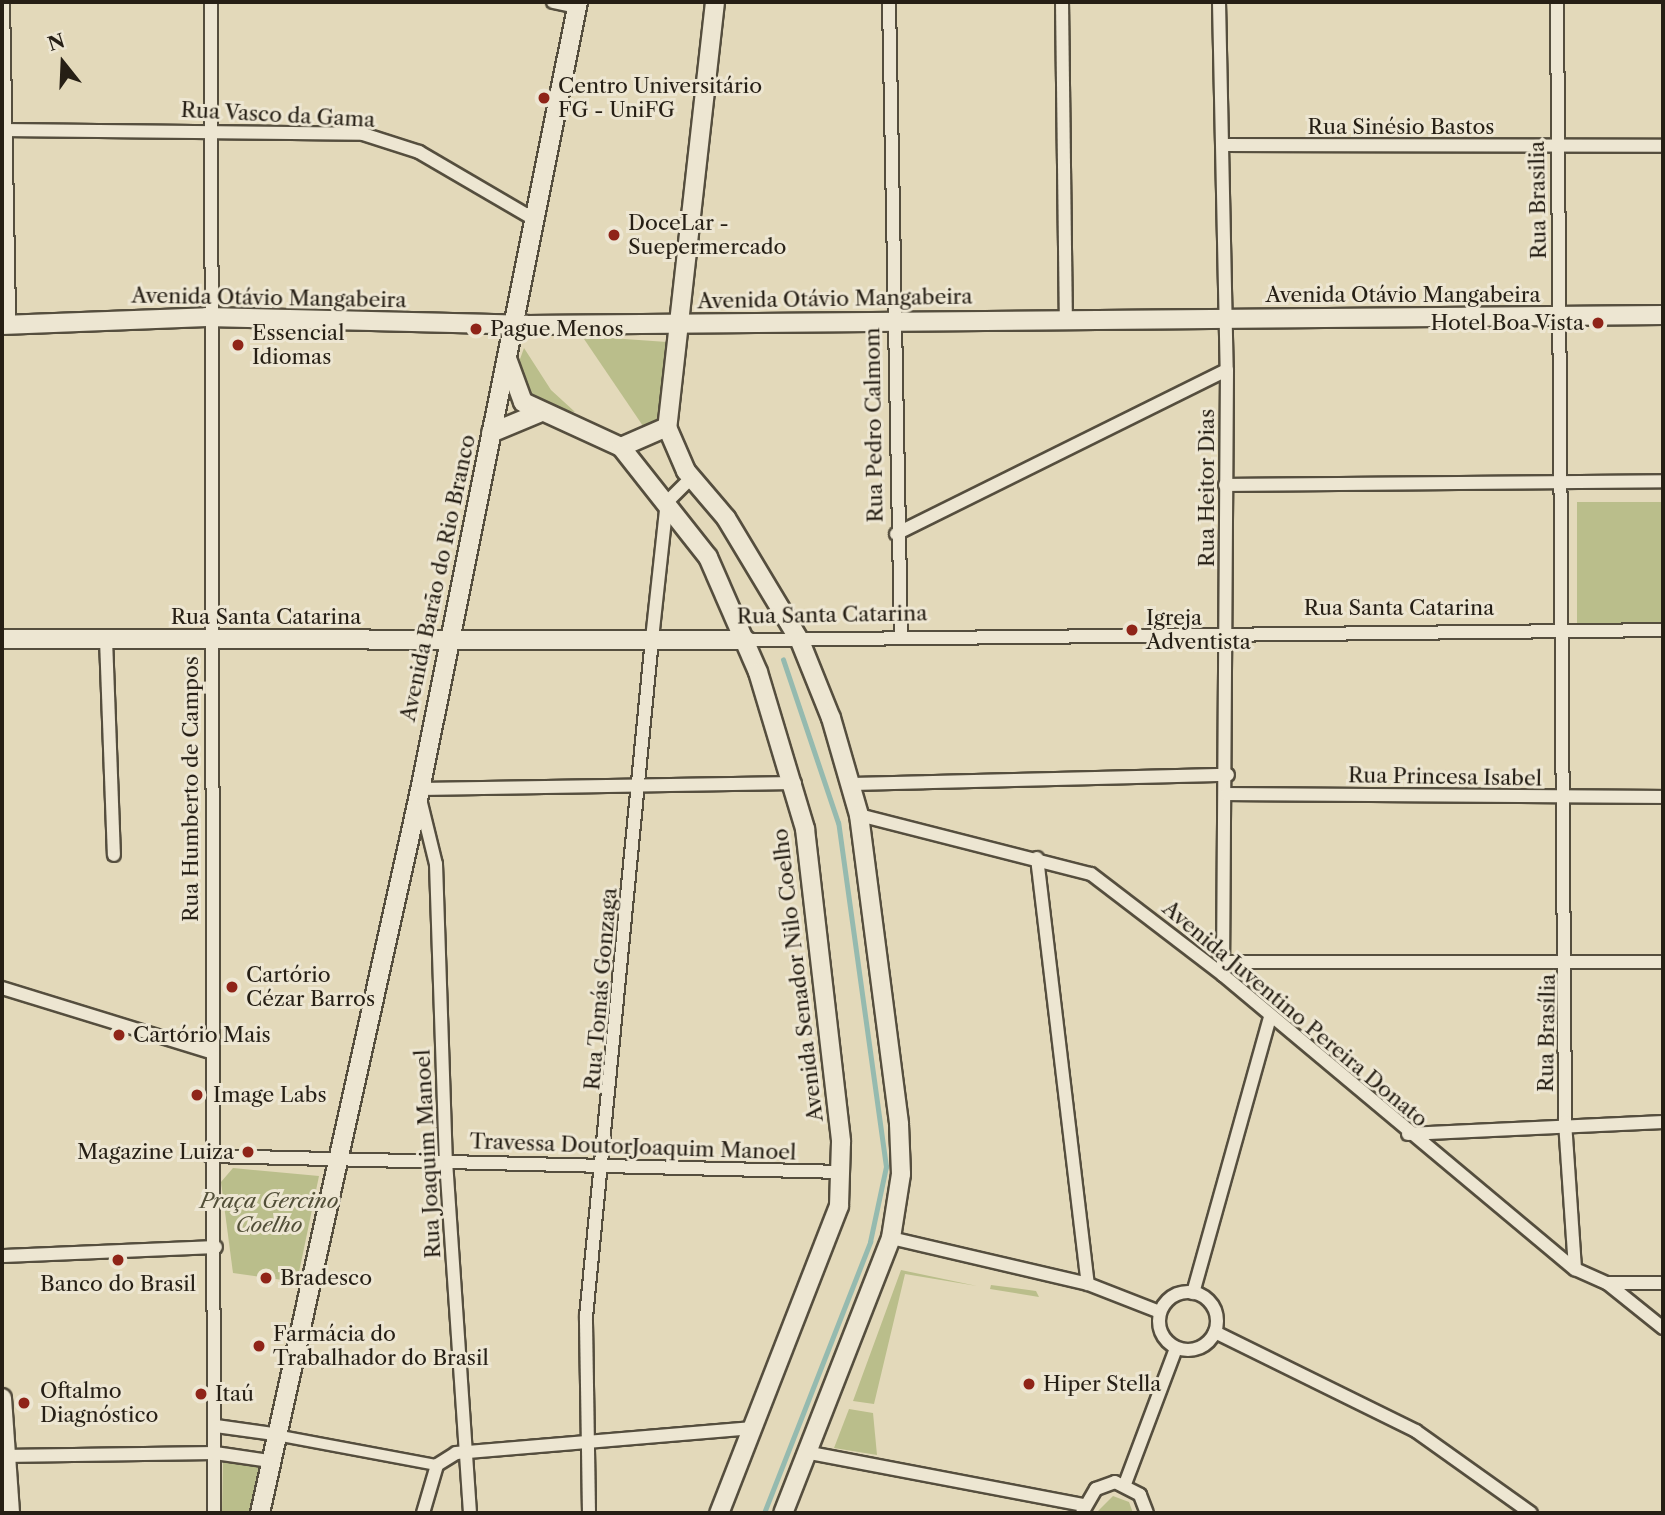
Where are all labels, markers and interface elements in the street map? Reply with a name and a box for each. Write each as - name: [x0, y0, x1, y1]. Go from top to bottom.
- north arrow: [28, 28, 98, 98]
- text: N: [45, 29, 68, 56]
- place label: Centro Universitário FG - UniFG: [558, 73, 762, 123]
- marker: Centro Universitário FG - UniFG: [536, 90, 552, 106]
- street label: Rua Vasco da Gama: [179, 97, 377, 133]
- street label: Rua Sinésio Bastos: [1307, 114, 1495, 140]
- street label: Rua Brasilia: [1524, 140, 1552, 260]
- place label: DoceLar - Suepermercado: [628, 210, 786, 260]
- marker: DoceLar - Suepermercado: [606, 227, 622, 243]
- street label: Avenida Otávio Mangabeira: [1265, 282, 1541, 308]
- street label: Avenida Otávio Mangabeira: [131, 283, 407, 313]
- street label: Avenida Otávio Mangabeira: [697, 284, 973, 314]
- place label: Hotel Boa Vista: [1429, 310, 1584, 336]
- marker: Hotel Boa Vista: [1590, 315, 1606, 331]
- place label: Pague Menos: [490, 316, 624, 342]
- place label: Essencial Idiomas: [252, 320, 344, 370]
- marker: Pague Menos: [468, 321, 484, 337]
- street label: Rua Pedro Calmom: [860, 327, 888, 523]
- marker: Essencial Idiomas: [230, 337, 246, 353]
- street label: Rua Heitor Dias: [1194, 408, 1220, 568]
- street label: Avenida Barão do Rio Branco: [395, 432, 481, 724]
- street label: Rua Santa Catarina: [1304, 595, 1494, 621]
- street label: Rua Santa Catarina: [736, 601, 928, 629]
- street label: Rua Santa Catarina: [171, 604, 361, 630]
- place label: Igreja Adventista: [1146, 605, 1251, 655]
- marker: Igreja Adventista: [1124, 622, 1140, 638]
- street label: Rua Humberto de Campos: [178, 656, 204, 922]
- street label: Rua Princesa Isabel: [1348, 763, 1542, 791]
- street label: Avenida Senador Nilo Coelho: [767, 827, 829, 1123]
- street label: Rua Tomás Gonzaga: [580, 886, 622, 1092]
- street label: Avenida Juventino Pereira Donato: [1157, 896, 1433, 1132]
- place label: Cartório Cézar Barros: [246, 962, 375, 1012]
- street label: Rua Brasília: [1533, 973, 1561, 1093]
- marker: Cartório Cézar Barros: [224, 979, 240, 995]
- place label: Cartório Mais: [133, 1022, 271, 1048]
- marker: Cartório Mais: [111, 1027, 127, 1043]
- street label: Rua Joaquim Manoel: [410, 1049, 446, 1259]
- place label: Image Labs: [213, 1082, 327, 1108]
- marker: Image Labs: [187, 1085, 207, 1105]
- street label: Travessa DoutorJoaquim Manoel: [469, 1129, 797, 1165]
- place label: Magazine Luiza: [77, 1139, 234, 1165]
- marker: Magazine Luiza: [240, 1144, 256, 1160]
- park label: Praça Gercino Coelho: [200, 1188, 338, 1238]
- marker: Banco do Brasil: [110, 1252, 126, 1268]
- place label: Bradesco: [280, 1265, 372, 1291]
- marker: Bradesco: [258, 1270, 274, 1286]
- place label: Banco do Brasil: [40, 1271, 196, 1297]
- place label: Farmácia do Trabalhador do Brasil: [273, 1321, 489, 1371]
- marker: Farmácia do Trabalhador do Brasil: [251, 1338, 267, 1354]
- place label: Hiper Stella: [1043, 1371, 1162, 1397]
- marker: Hiper Stella: [1021, 1376, 1037, 1392]
- place label: Oftalmo Diagnóstico: [40, 1378, 158, 1428]
- place label: Itaú: [215, 1381, 254, 1407]
- marker: Itaú: [193, 1386, 209, 1402]
- marker: Oftalmo Diagnóstico: [14, 1393, 34, 1413]

